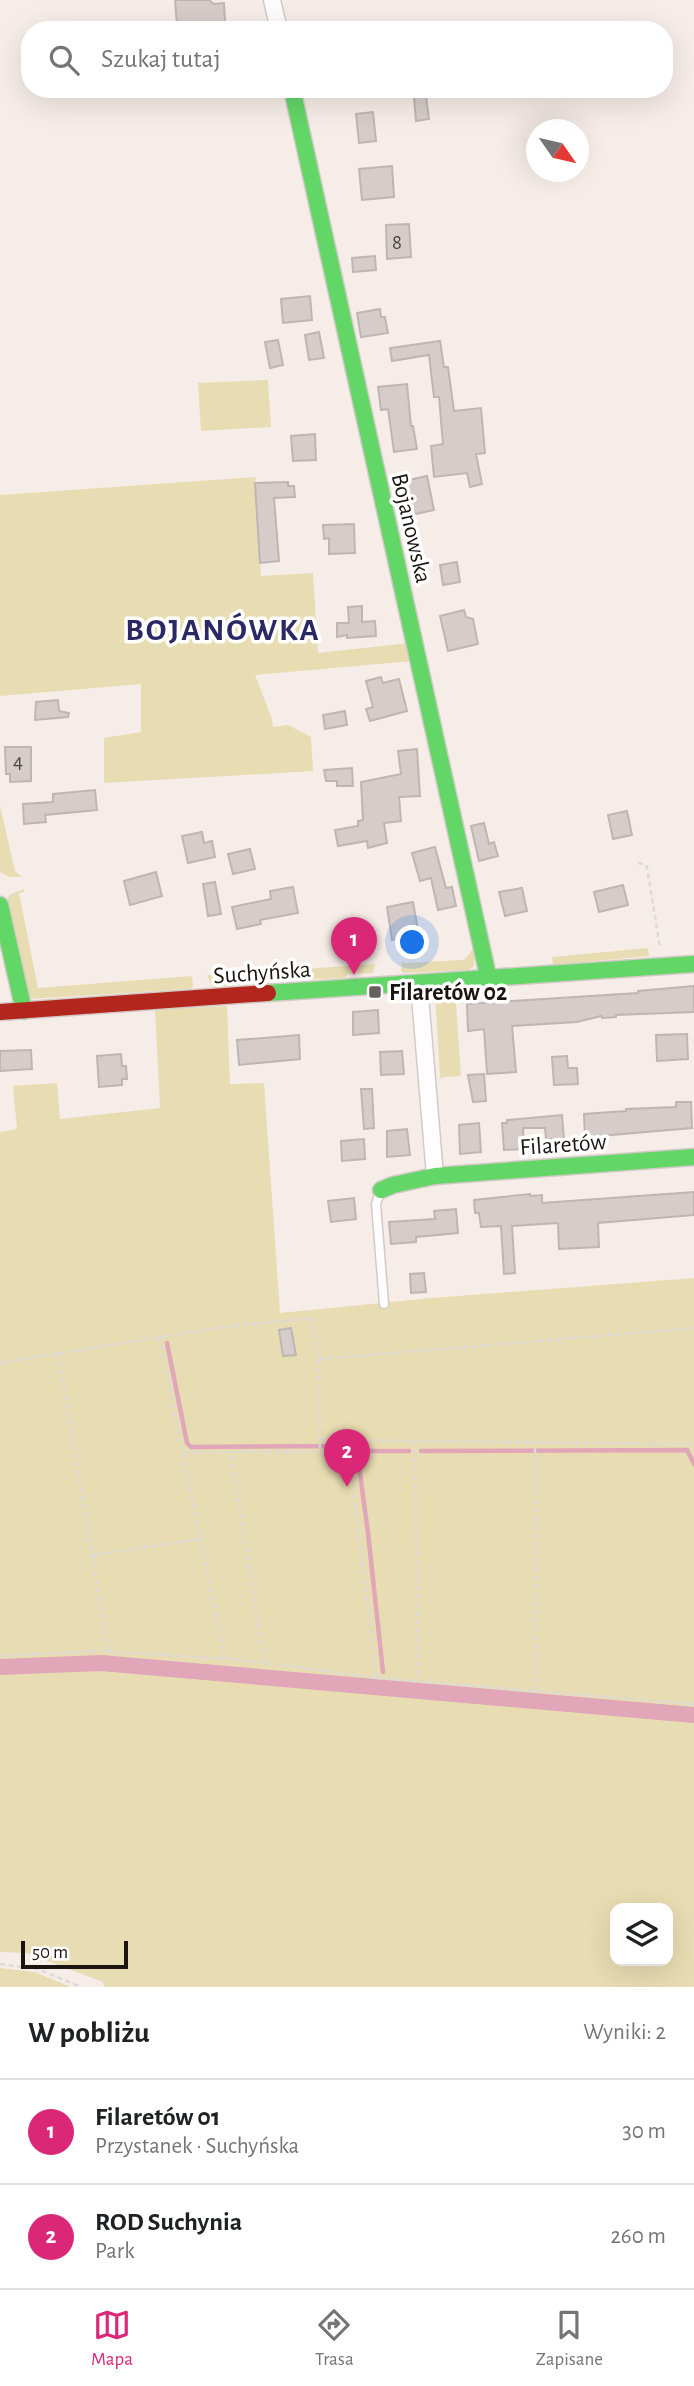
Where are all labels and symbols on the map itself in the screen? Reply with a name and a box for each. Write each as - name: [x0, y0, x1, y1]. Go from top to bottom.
- north arrow: [526, 119, 589, 182]
- house number: 8: [392, 232, 402, 253]
- street label: Bojanowska: [387, 471, 435, 586]
- district label: BOJANÓWKA: [125, 612, 321, 646]
- house number: 4: [13, 751, 23, 772]
- pin: 1: [331, 917, 377, 975]
- your location: [395, 925, 429, 959]
- street label: Suchyńska: [212, 958, 312, 988]
- place label: Filaretów 02: [389, 981, 507, 1005]
- marker: Filaretów 02: [367, 984, 383, 1000]
- street label: Filaretów: [519, 1130, 607, 1160]
- pin: 2: [324, 1429, 370, 1487]
- scale bar: [21, 1938, 128, 1970]

